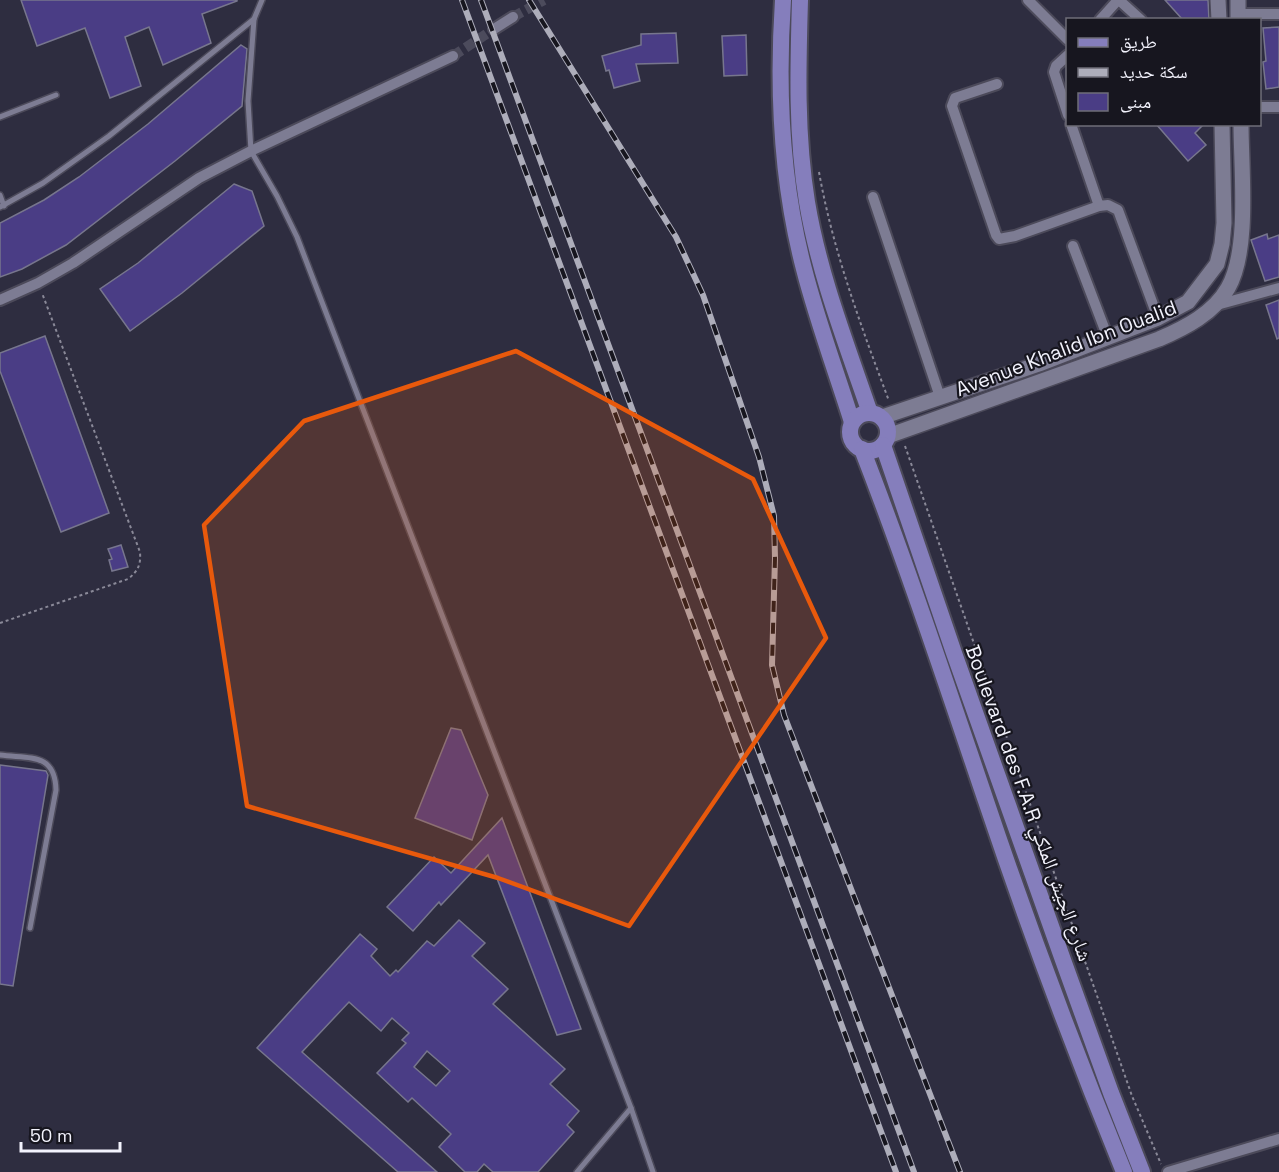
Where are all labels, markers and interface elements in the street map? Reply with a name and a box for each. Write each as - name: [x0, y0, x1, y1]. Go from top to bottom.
- legend: [1066, 18, 1261, 126]
- text: طريق: [1120, 30, 1157, 53]
- text: سكة حديد: [1120, 60, 1188, 83]
- text: مبنى: [1120, 90, 1151, 113]
- street label: Avenue Khalid Ibn Oualid: [952, 294, 1180, 402]
- street label: Boulevard des F.A.R شارع الجيش الملكي: [957, 641, 1098, 966]
- scale bar: [21, 1115, 120, 1153]
- text: 50 m: [30, 1124, 72, 1147]

